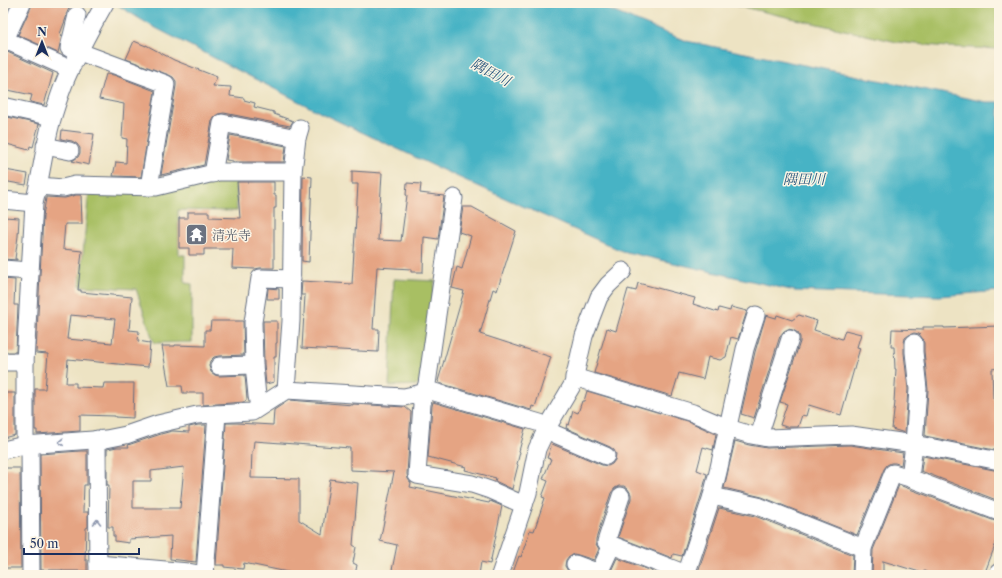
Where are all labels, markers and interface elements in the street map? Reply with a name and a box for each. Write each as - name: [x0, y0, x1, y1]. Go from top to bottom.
- north arrow: [22, 22, 62, 62]
- text: N: [37, 25, 47, 39]
- water label: 隅田川: [468, 54, 516, 91]
- water label: 隅田川: [783, 170, 827, 188]
- temple icon: 清光寺: [183, 222, 209, 248]
- place label: 清光寺: [212, 227, 251, 243]
- one-way arrow: [58, 438, 64, 447]
- one-way arrow: [93, 519, 101, 525]
- scale bar: [24, 530, 139, 556]
- text: 50 m: [30, 536, 59, 551]

